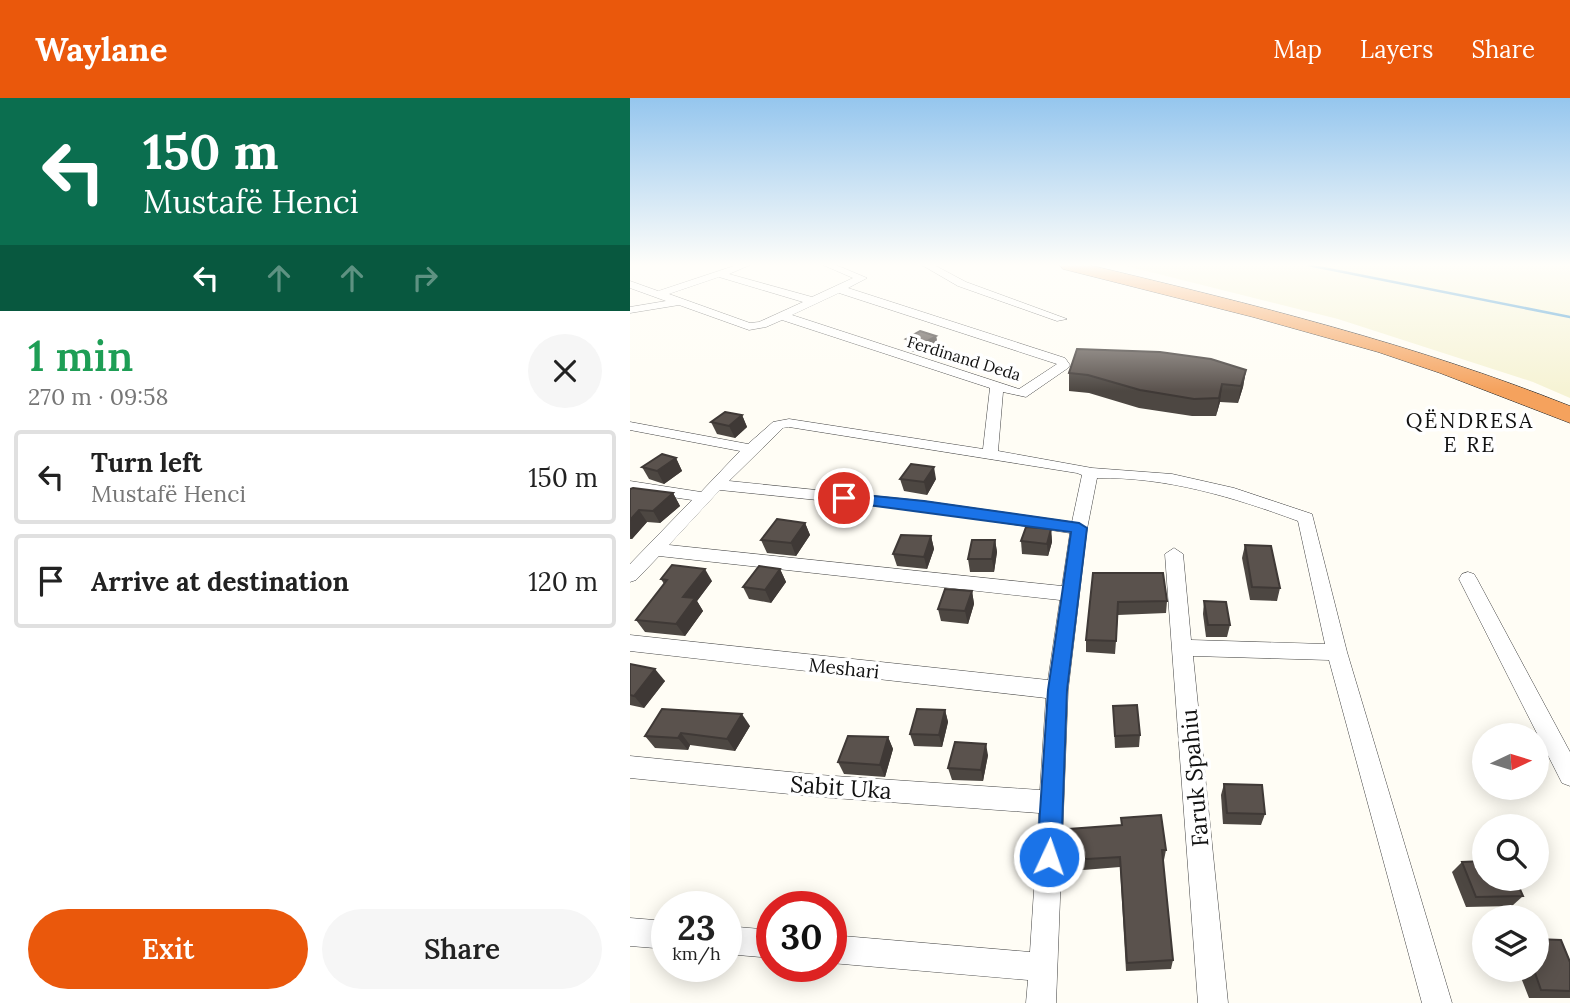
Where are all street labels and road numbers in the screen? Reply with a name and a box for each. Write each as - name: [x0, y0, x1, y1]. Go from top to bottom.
- street label: Ferdinand Deda: [905, 331, 1023, 385]
- street label: Meshari: [807, 652, 881, 684]
- street label: Faruk Spahiu: [1174, 708, 1214, 848]
- street label: Sabit Uka: [789, 769, 893, 805]

